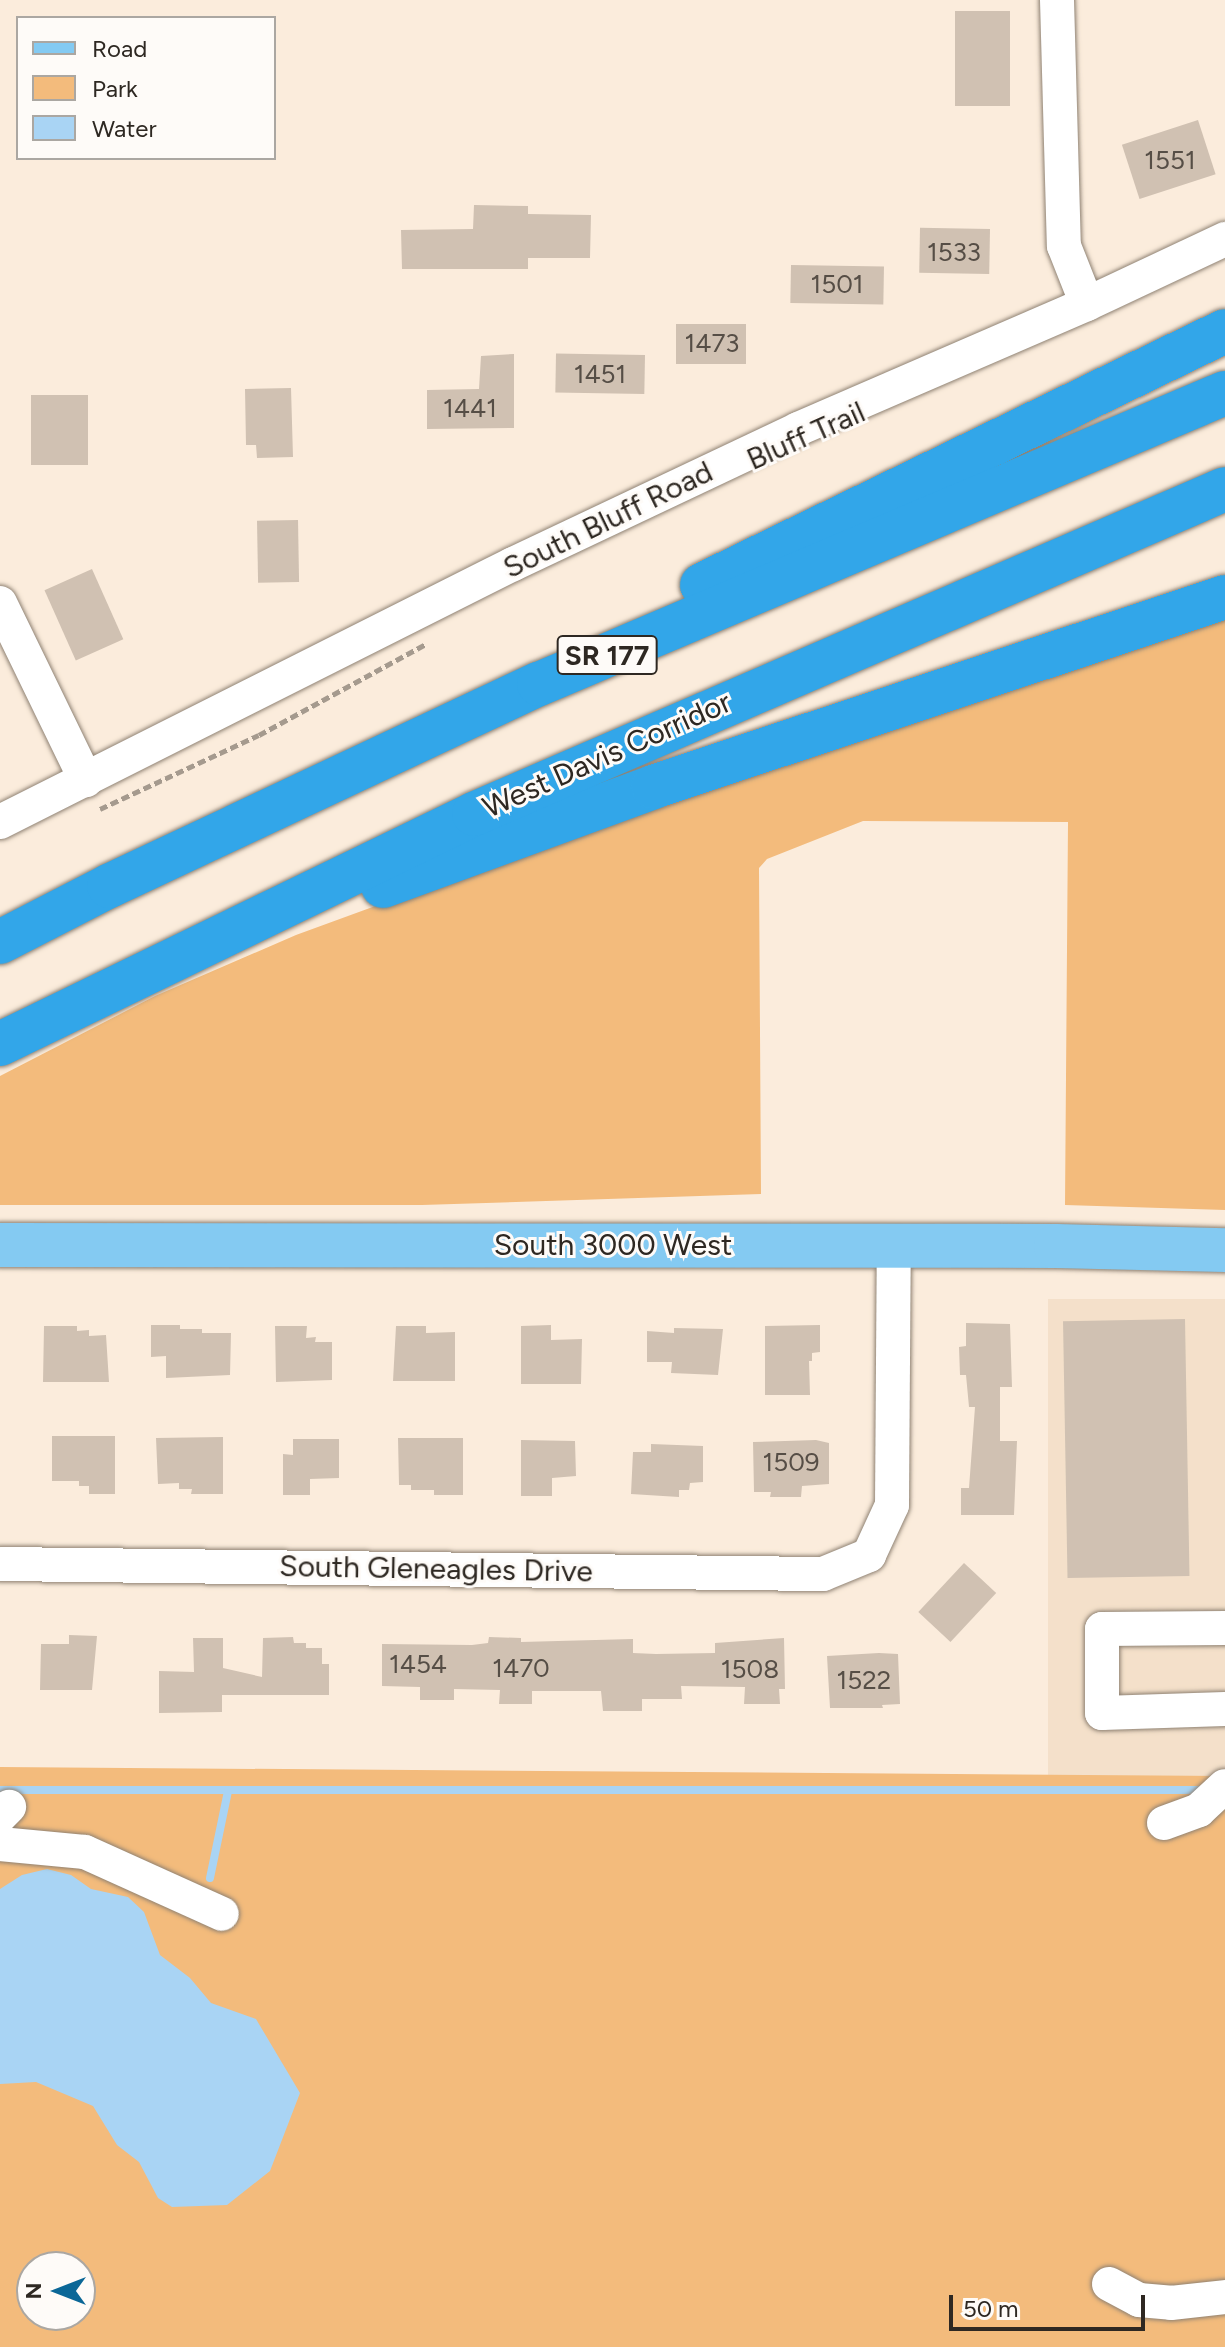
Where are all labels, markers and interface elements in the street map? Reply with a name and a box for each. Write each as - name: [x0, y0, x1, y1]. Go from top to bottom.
- legend: [16, 16, 276, 160]
- text: Road: [92, 34, 147, 63]
- text: Park: [92, 74, 138, 103]
- text: Water: [92, 114, 157, 143]
- house number: 1551: [1144, 145, 1196, 177]
- house number: 1533: [927, 237, 981, 269]
- house number: 1501: [810, 269, 864, 301]
- house number: 1473: [685, 328, 739, 360]
- house number: 1451: [574, 359, 626, 391]
- house number: 1441: [443, 393, 497, 425]
- street label: Bluff Trail: [741, 394, 871, 478]
- street label: South Bluff Road: [497, 454, 719, 586]
- road number: SR 177: [555, 631, 659, 679]
- street label: West Davis Corridor: [477, 684, 737, 826]
- street label: South 3000 West: [494, 1227, 732, 1263]
- house number: 1509: [762, 1447, 820, 1479]
- street label: South Gleneagles Drive: [279, 1548, 593, 1590]
- house number: 1454: [389, 1649, 447, 1681]
- house number: 1470: [492, 1653, 550, 1685]
- house number: 1508: [721, 1654, 779, 1686]
- house number: 1522: [837, 1665, 891, 1697]
- north arrow: [16, 2251, 96, 2331]
- scale bar: [953, 2279, 1149, 2329]
- text: N: [20, 2283, 47, 2300]
- text: 50 m: [963, 2294, 1019, 2323]

